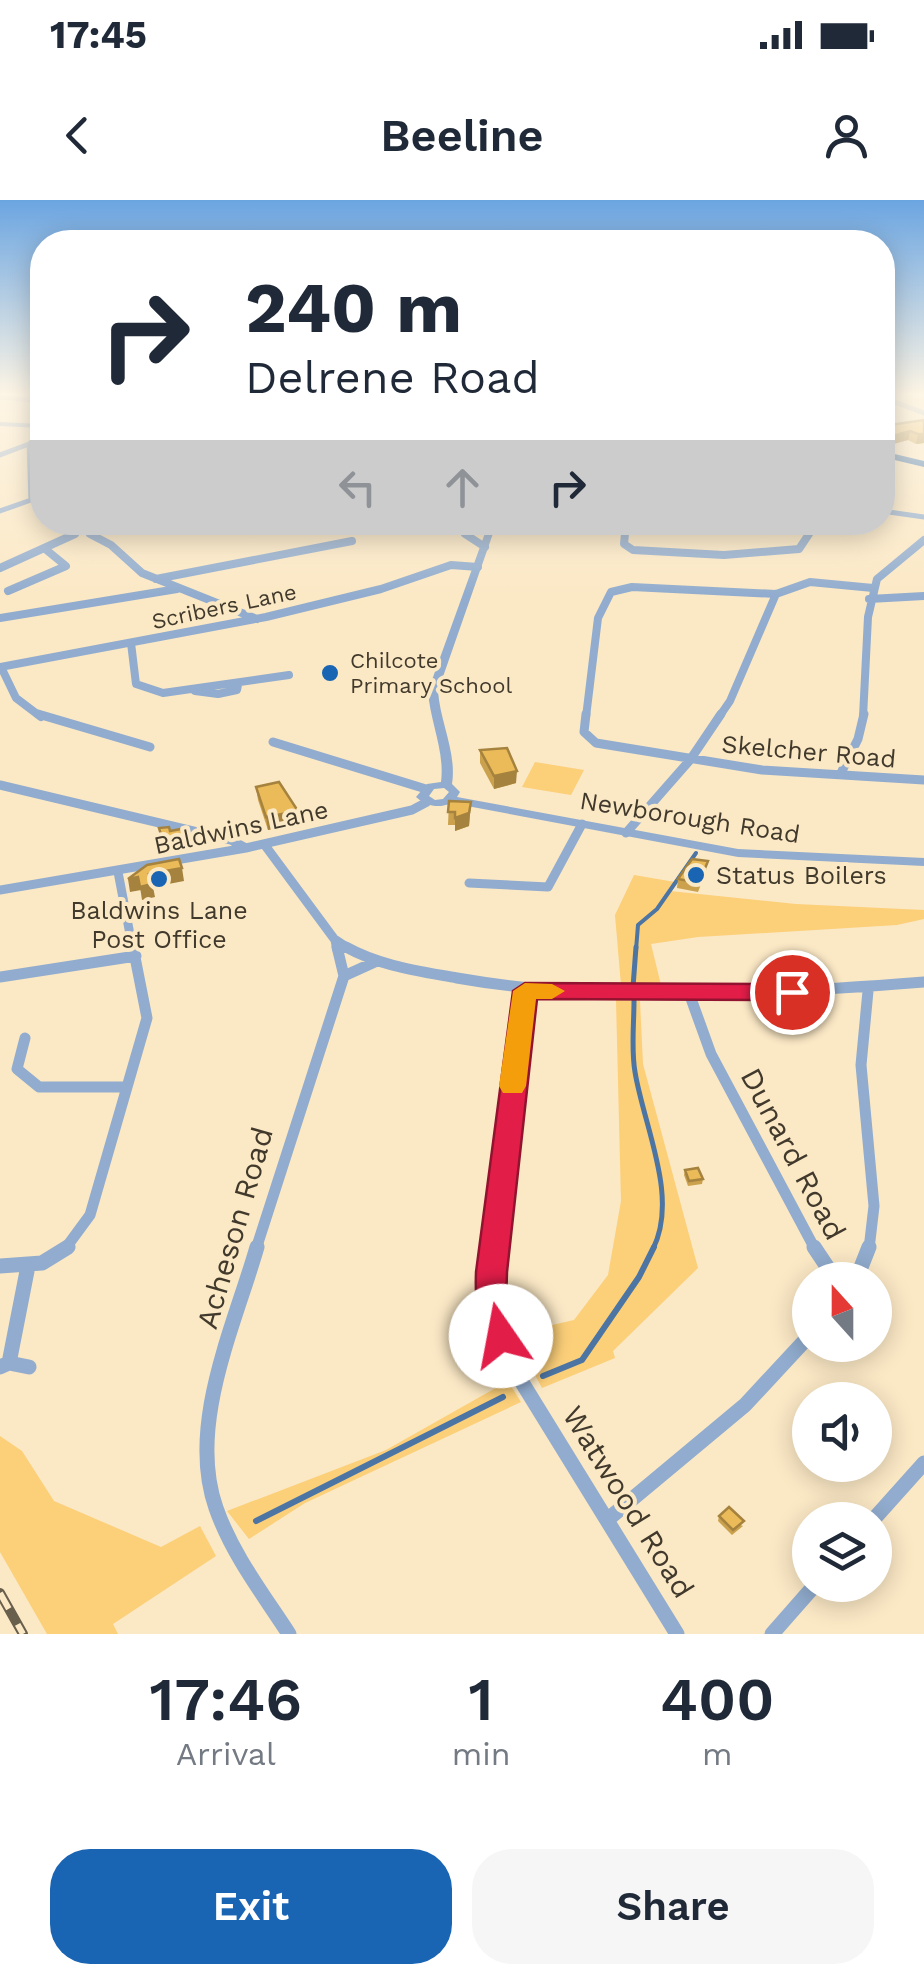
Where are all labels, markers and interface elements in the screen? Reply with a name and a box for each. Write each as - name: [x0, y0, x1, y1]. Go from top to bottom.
- text: 17:45: [50, 13, 147, 57]
- icon: back: [50, 108, 105, 163]
- icon: person: [819, 108, 874, 163]
- text: Beeline: [380, 109, 544, 162]
- text: 240 m: [245, 267, 462, 349]
- icon: right: [80, 270, 210, 400]
- text: Delrene Road: [245, 351, 540, 404]
- icon: left: [330, 460, 385, 515]
- icon: ahead: [435, 460, 490, 515]
- icon: right: [540, 460, 595, 515]
- street label: Scribers Lane: [149, 579, 299, 634]
- place label: Chilcote Primary School: [350, 648, 512, 698]
- marker: Chilcote Primary School: [319, 662, 341, 684]
- street label: Skelcher Road: [721, 729, 897, 774]
- street label: Newborough Road: [578, 786, 802, 849]
- street label: Baldwins Lane: [151, 795, 331, 860]
- place label: Status Boilers: [716, 861, 887, 890]
- marker: Status Boilers: [685, 864, 707, 886]
- marker: Baldwins Lane Post Office: [148, 868, 170, 890]
- place label: Baldwins Lane Post Office: [70, 896, 248, 954]
- pin: [750, 950, 835, 1035]
- icon: arrive: [765, 965, 820, 1020]
- street label: Dunard Road: [733, 1062, 853, 1246]
- street label: Acheson Road: [189, 1123, 280, 1333]
- north arrow: [792, 1262, 892, 1362]
- map controls: [792, 1262, 892, 1602]
- position arrow: [449, 1284, 553, 1388]
- button: sound: [792, 1382, 892, 1482]
- street label: Watwood Road: [555, 1399, 701, 1604]
- button: layers: [792, 1502, 892, 1602]
- text: 17:46: [150, 1664, 302, 1735]
- text: 1: [469, 1664, 494, 1735]
- text: 400: [660, 1664, 774, 1735]
- text: Arrival: [176, 1735, 276, 1773]
- text: min: [452, 1735, 510, 1773]
- text: m: [702, 1735, 732, 1773]
- button: Exit: [50, 1849, 452, 1964]
- button: Share: [472, 1849, 874, 1964]

